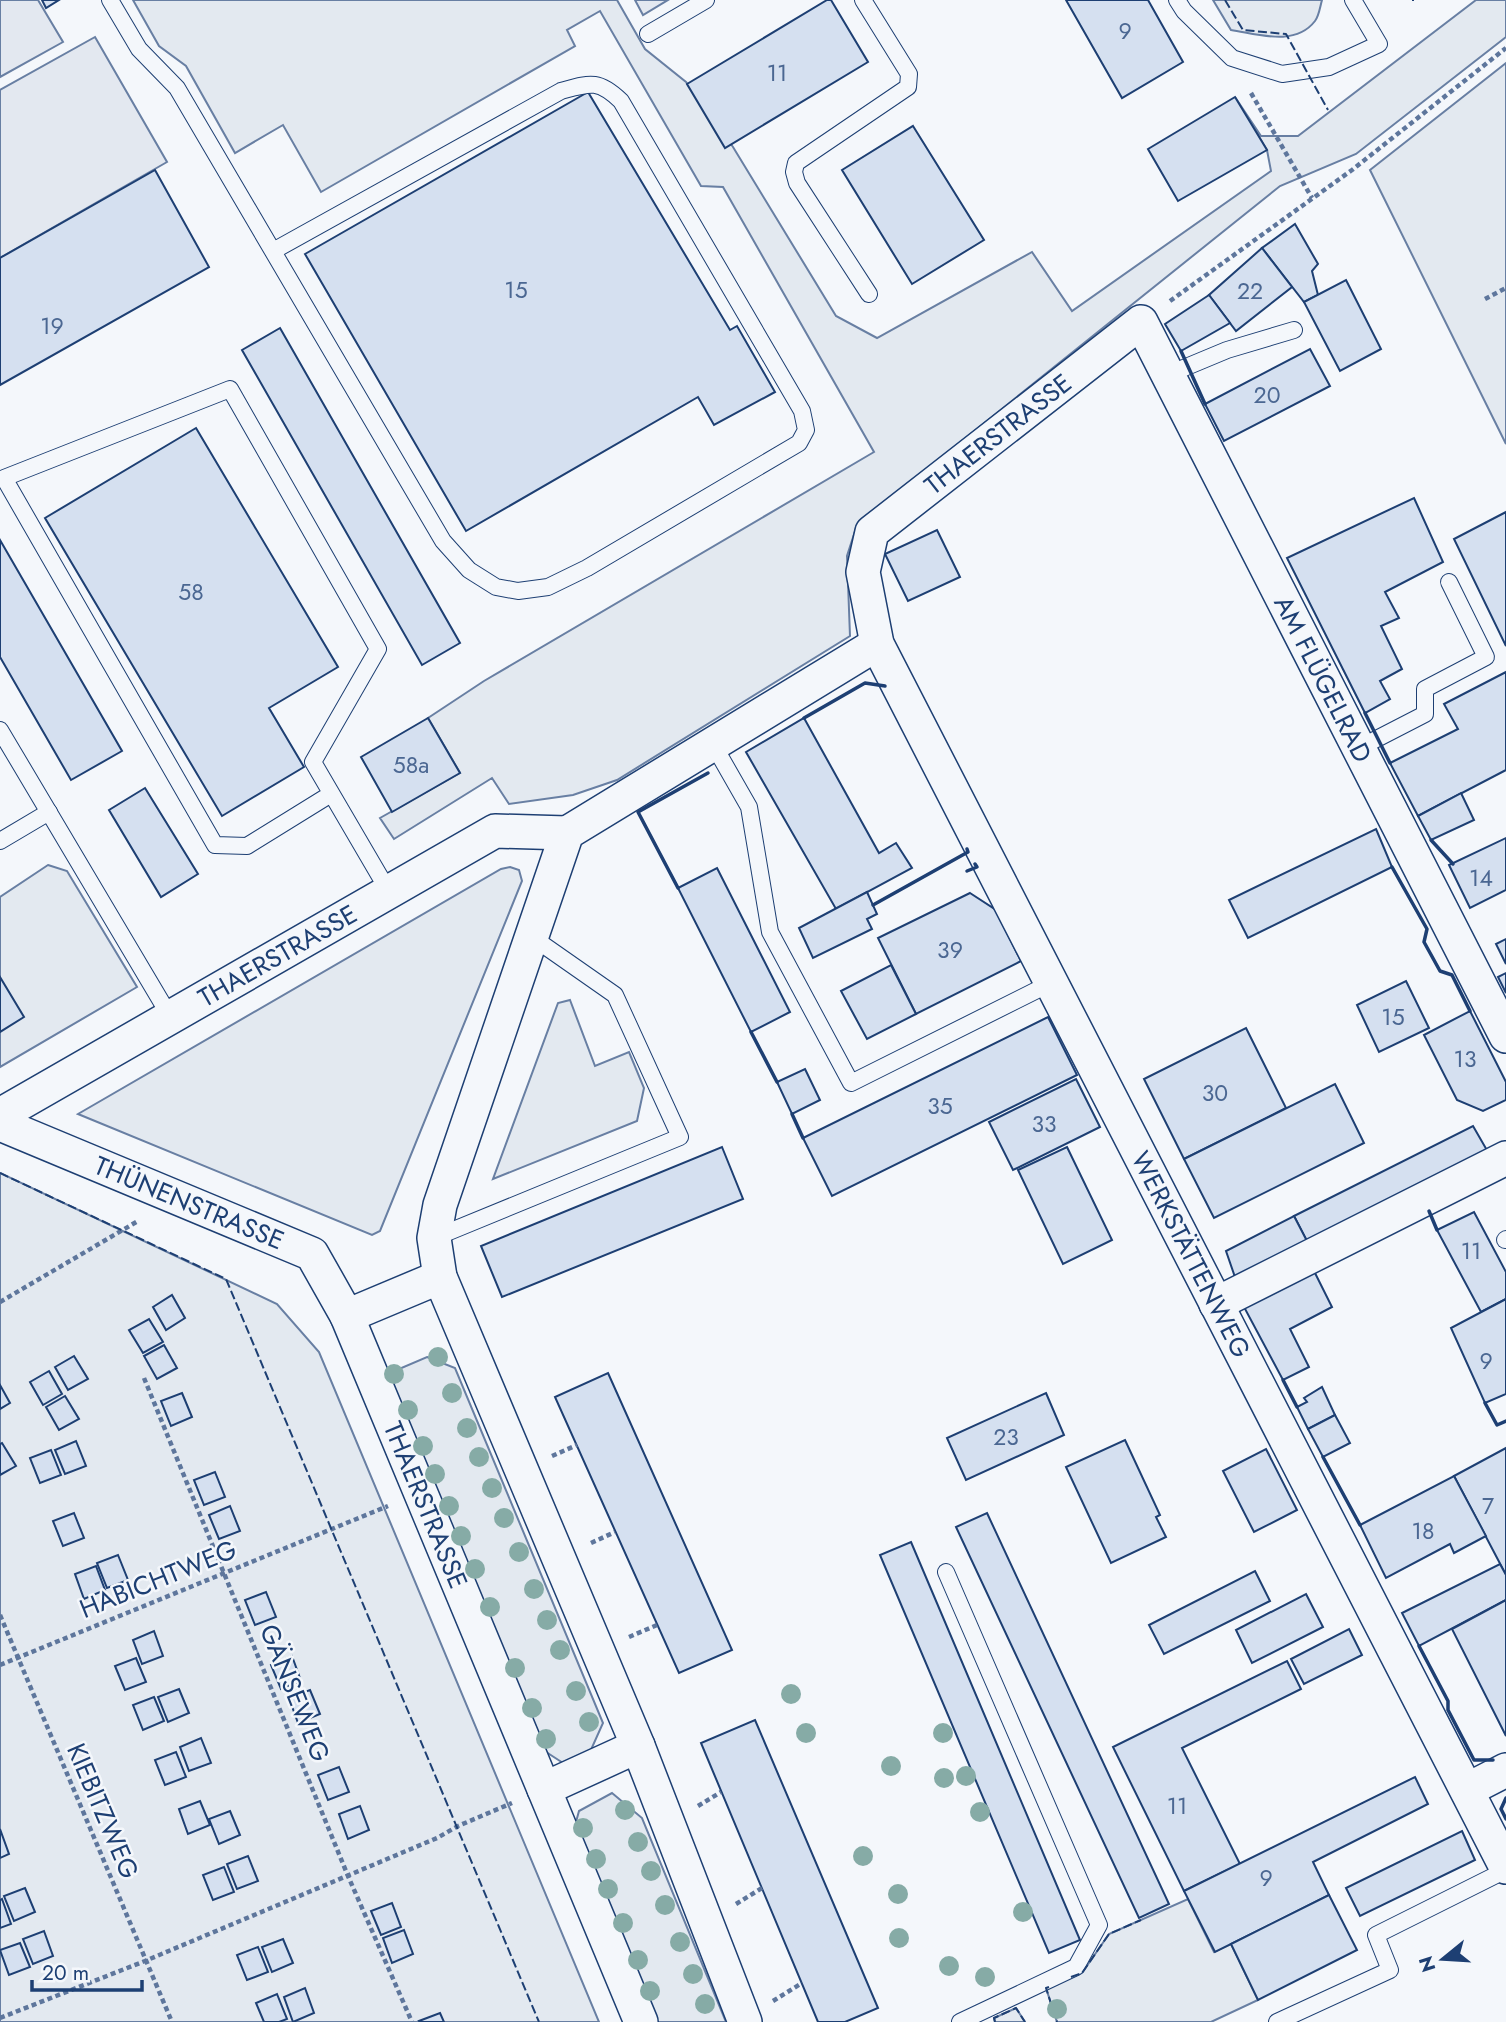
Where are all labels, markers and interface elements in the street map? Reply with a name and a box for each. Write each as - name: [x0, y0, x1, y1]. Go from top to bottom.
- house number: 9: [1118, 14, 1132, 48]
- house number: 11: [767, 56, 787, 90]
- house number: 15: [504, 273, 528, 307]
- house number: 22: [1237, 274, 1263, 308]
- house number: 19: [40, 309, 64, 343]
- street label: THAERSTRASSE: [916, 364, 1080, 504]
- house number: 20: [1254, 378, 1280, 412]
- house number: 58: [178, 575, 204, 609]
- street label: AM FLÜGELRAD: [1265, 589, 1381, 769]
- house number: 58a: [393, 748, 429, 782]
- house number: 14: [1469, 861, 1493, 895]
- street label: THAERSTRASSE: [191, 895, 364, 1016]
- house number: 39: [937, 933, 963, 967]
- house number: 15: [1381, 1000, 1405, 1034]
- house number: 13: [1454, 1042, 1476, 1076]
- house number: 30: [1202, 1076, 1228, 1110]
- house number: 35: [927, 1089, 953, 1123]
- house number: 33: [1031, 1107, 1057, 1141]
- street label: WERKSTÄTTENWEG: [1122, 1144, 1260, 1365]
- street label: THÜNENSTRASSE: [88, 1146, 290, 1259]
- house number: 11: [1461, 1234, 1481, 1268]
- house number: 9: [1479, 1344, 1493, 1378]
- street label: THAERSTRASSE: [374, 1416, 477, 1594]
- house number: 23: [993, 1420, 1019, 1454]
- house number: 7: [1482, 1489, 1494, 1523]
- house number: 18: [1412, 1514, 1434, 1548]
- street label: HABICHTWEG: [74, 1530, 242, 1628]
- street label: GÄNSEWEG: [250, 1618, 340, 1768]
- street label: KIEBITZWEG: [57, 1737, 149, 1885]
- house number: 11: [1167, 1789, 1187, 1823]
- house number: 9: [1259, 1861, 1273, 1895]
- north arrow: [1408, 1924, 1478, 1994]
- scale bar: [32, 1948, 142, 1992]
- text: N: [1412, 1953, 1442, 1975]
- text: 20 m: [42, 1958, 89, 1988]

